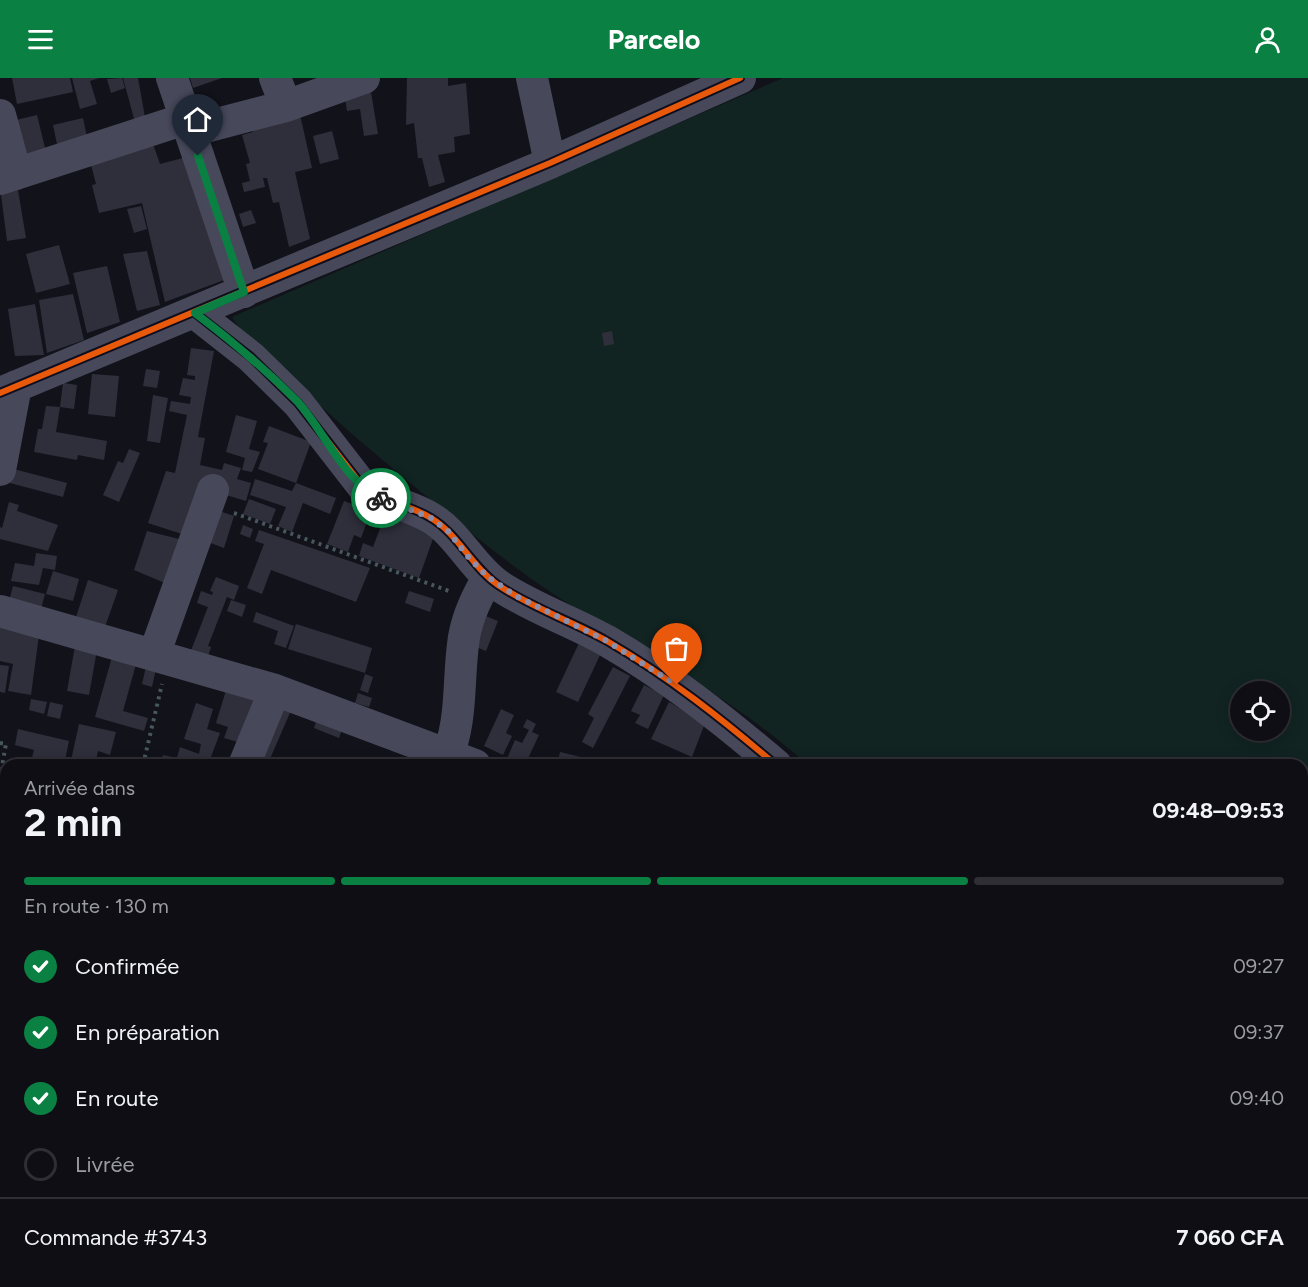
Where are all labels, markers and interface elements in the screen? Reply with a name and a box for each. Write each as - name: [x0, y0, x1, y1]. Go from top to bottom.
- icon: menu: [24, 23, 57, 56]
- text: Parcelo: [608, 23, 700, 56]
- icon: person: [1251, 23, 1284, 56]
- pin: [172, 94, 223, 156]
- icon: home: [181, 103, 214, 136]
- courier: [351, 468, 411, 528]
- icon: bike: [365, 482, 398, 515]
- pin: [651, 623, 702, 685]
- icon: bag: [660, 632, 693, 665]
- map controls: [1230, 681, 1290, 741]
- button: locate: [1230, 681, 1290, 741]
- text: Arrivée dans: [24, 776, 135, 800]
- text: 09:48–09:53: [1152, 797, 1284, 824]
- text: 2 min: [24, 799, 122, 846]
- text: En route · 130 m: [24, 894, 169, 918]
- icon: check: [24, 950, 57, 983]
- text: Confirmée: [75, 953, 179, 980]
- text: 09:27: [1233, 954, 1284, 978]
- icon: check: [24, 1016, 57, 1049]
- text: En préparation: [75, 1019, 220, 1046]
- text: 09:37: [1233, 1020, 1284, 1044]
- icon: check: [24, 1082, 57, 1115]
- text: En route: [75, 1085, 158, 1112]
- text: 09:40: [1230, 1086, 1284, 1110]
- text: Livrée: [75, 1151, 134, 1178]
- text: Commande #3743: [24, 1224, 207, 1251]
- text: 7 060 CFA: [1176, 1224, 1284, 1251]

